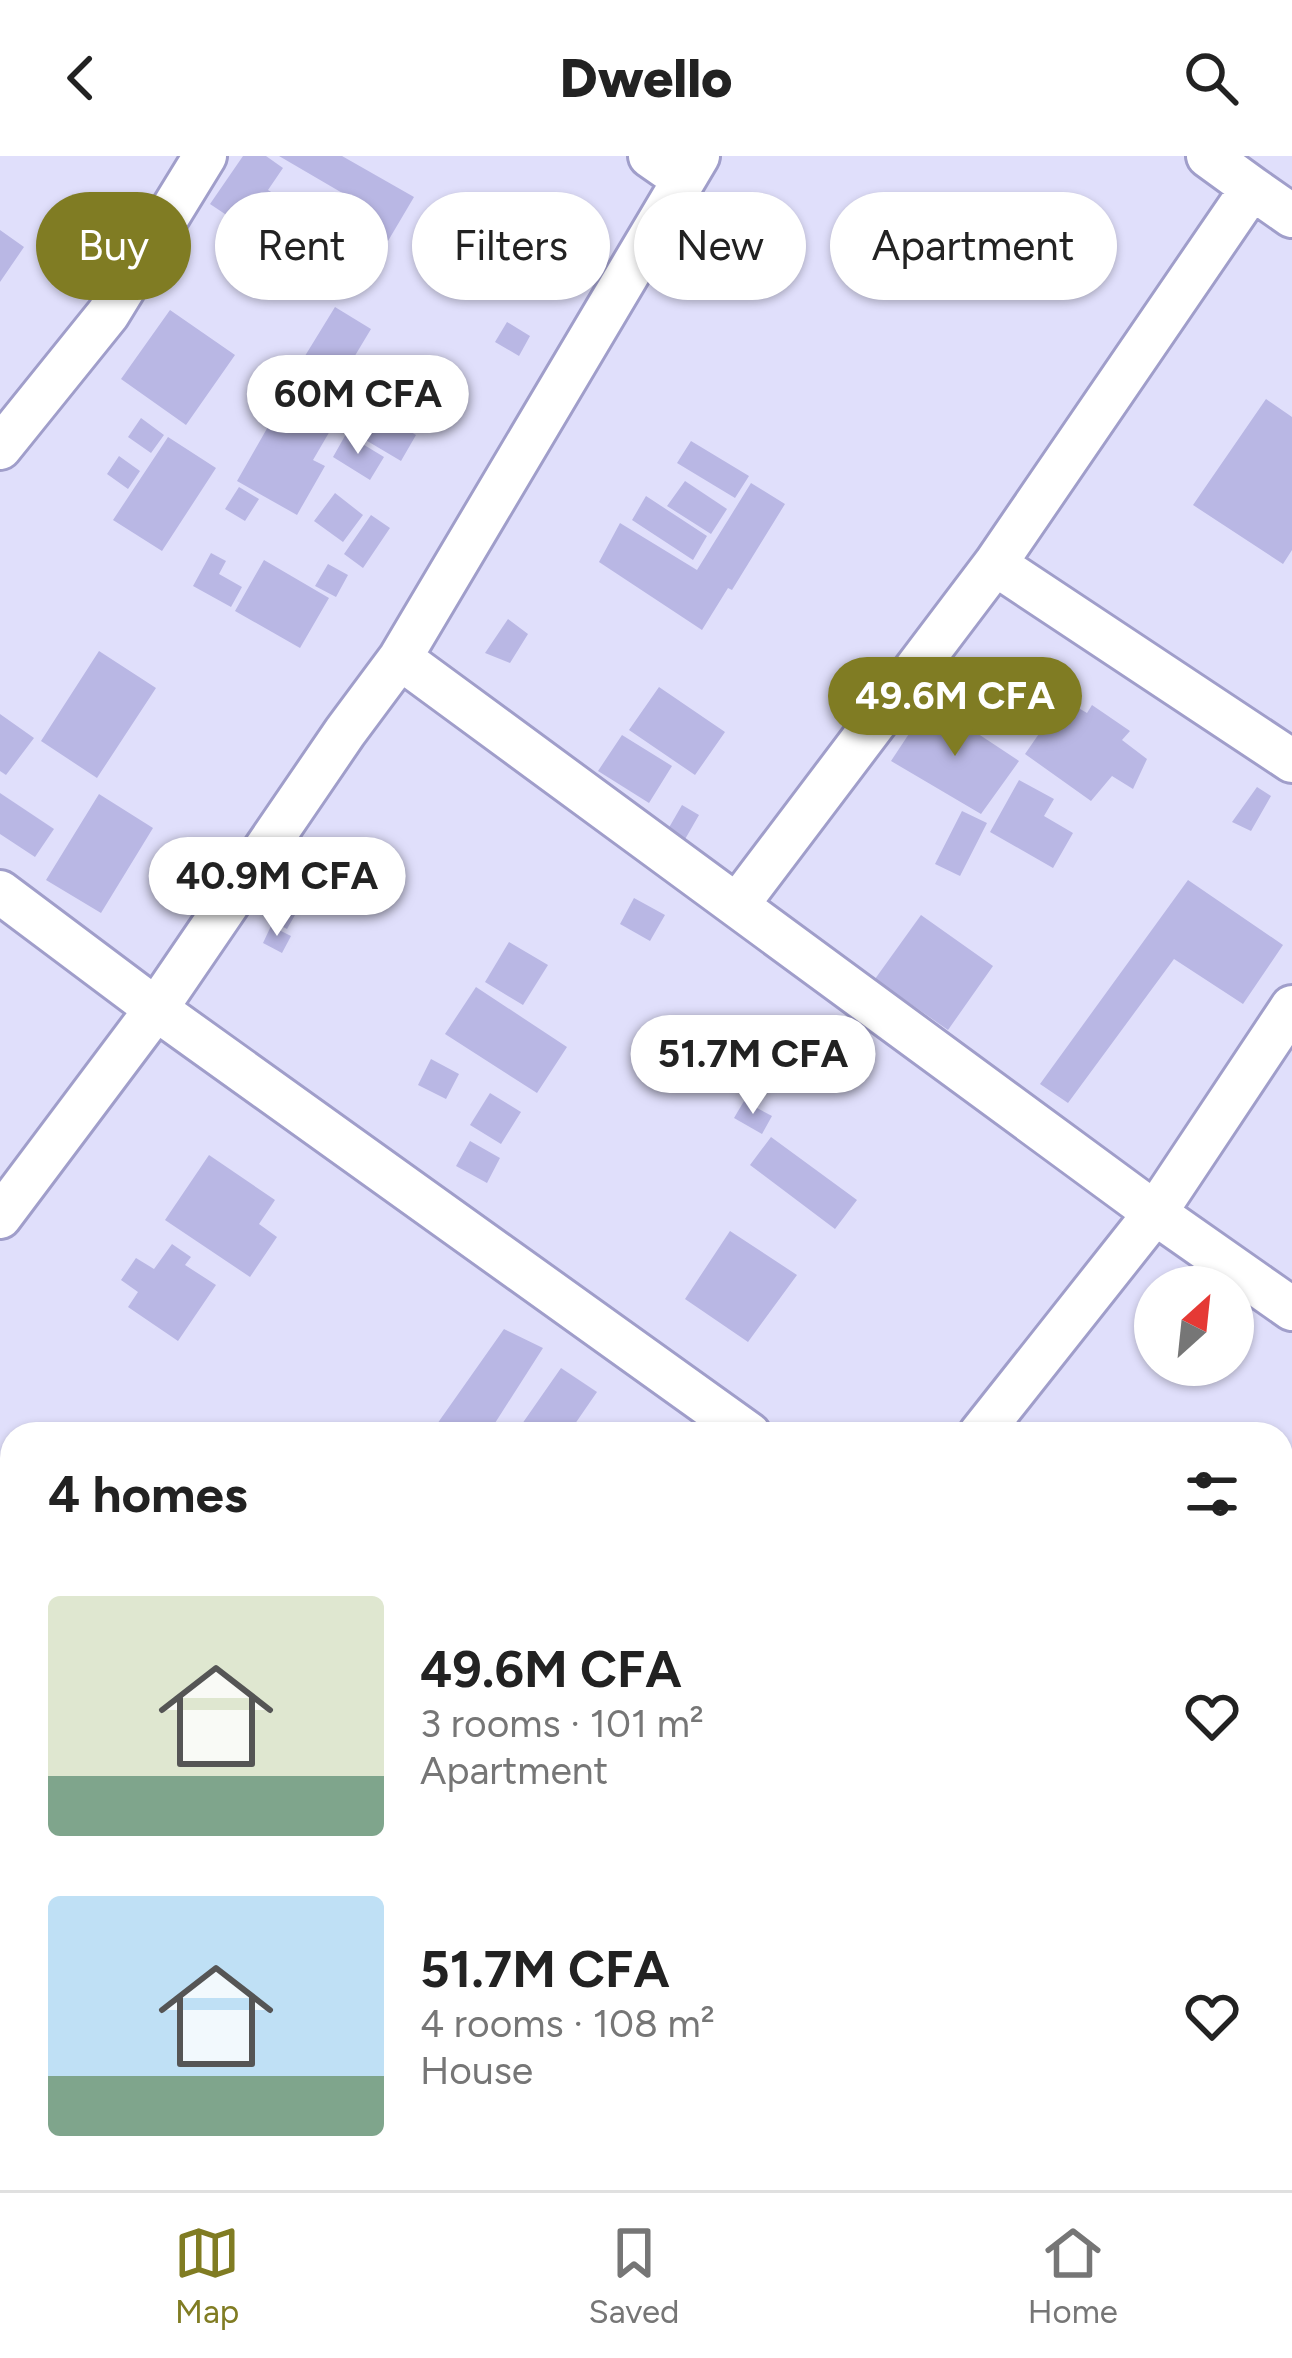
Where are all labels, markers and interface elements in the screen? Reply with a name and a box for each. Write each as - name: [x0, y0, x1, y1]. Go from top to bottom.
- icon: back: [48, 45, 114, 111]
- icon: search: [1178, 45, 1244, 111]
- text: Dwello: [559, 46, 733, 111]
- chip: Buy: [36, 192, 191, 300]
- chip: Rent: [215, 192, 388, 300]
- chip: Filters: [412, 192, 610, 300]
- chip: New: [634, 192, 806, 300]
- chip: Apartment: [830, 192, 1117, 300]
- pin: 60M CFA: [247, 355, 469, 457]
- text: 60M CFA: [274, 370, 442, 417]
- pin: 49.6M CFA: [818, 657, 1092, 759]
- text: 49.6M CFA: [855, 672, 1055, 719]
- pin: 40.9M CFA: [140, 837, 414, 939]
- text: 40.9M CFA: [176, 852, 378, 899]
- pin: 51.7M CFA: [616, 1015, 890, 1117]
- text: 51.7M CFA: [658, 1030, 848, 1077]
- north arrow: [1134, 1266, 1254, 1386]
- map controls: [1134, 1266, 1254, 1386]
- icon: filters: [1179, 1461, 1245, 1527]
- text: 4 homes: [48, 1464, 248, 1525]
- text: 49.6M CFA: [420, 1639, 682, 1700]
- icon: home: [144, 1644, 288, 1788]
- icon: heart: [1179, 1683, 1245, 1749]
- text: 3 rooms · 101 m²: [420, 1700, 704, 1747]
- text: Apartment: [420, 1747, 608, 1794]
- text: 51.7M CFA: [420, 1939, 670, 2000]
- icon: home: [144, 1944, 288, 2088]
- icon: heart: [1179, 1983, 1245, 2049]
- text: 4 rooms · 108 m²: [420, 2000, 715, 2047]
- text: House: [420, 2047, 533, 2094]
- tab: Map: [174, 2220, 240, 2331]
- tab: Saved: [588, 2220, 679, 2331]
- tab: Home: [1028, 2220, 1118, 2331]

